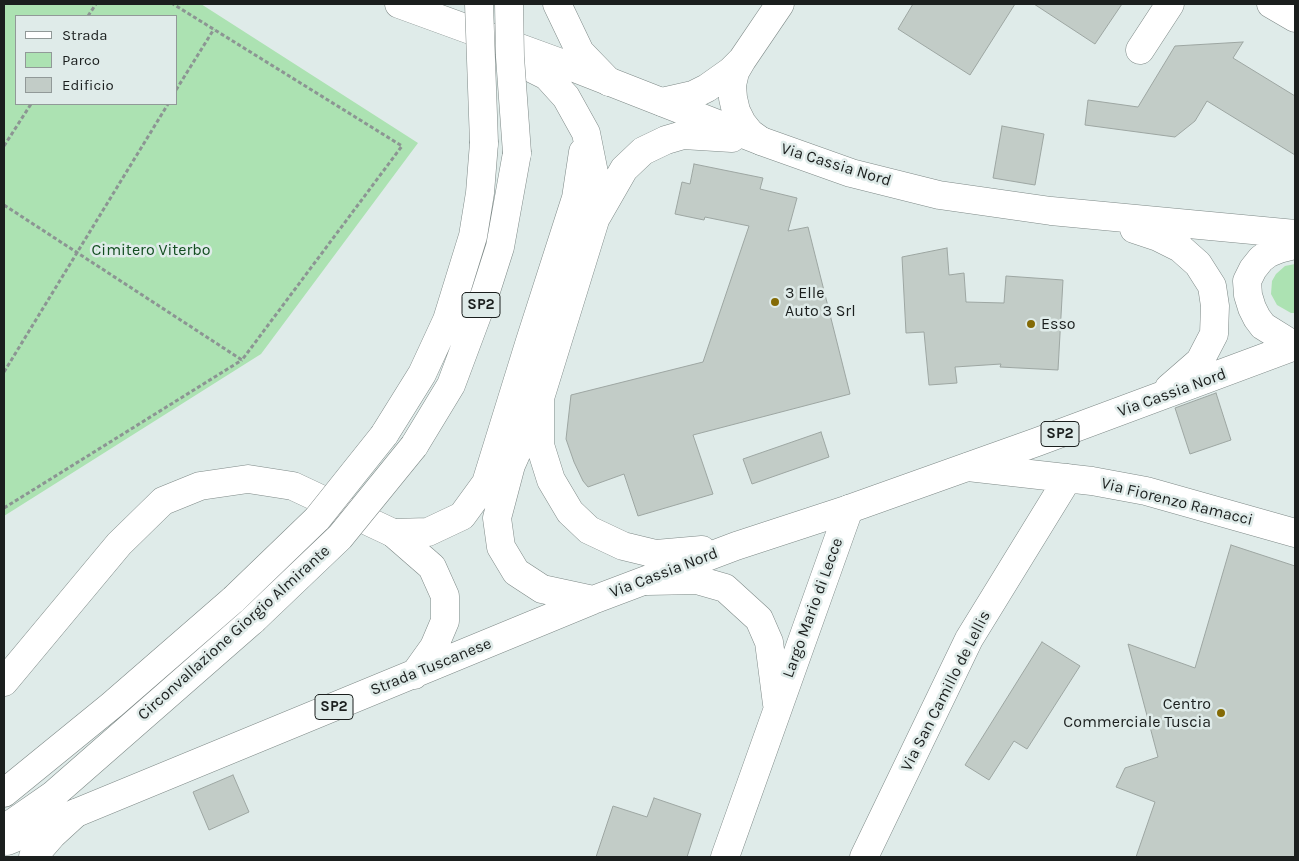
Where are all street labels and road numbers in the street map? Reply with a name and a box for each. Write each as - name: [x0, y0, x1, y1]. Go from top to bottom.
- street label: Via Cassia Nord: [779, 139, 893, 191]
- road number: SP2: [462, 292, 500, 318]
- street label: Via Cassia Nord: [1115, 364, 1229, 422]
- road number: SP2: [1041, 422, 1079, 446]
- street label: Via Fiorenzo Ramacci: [1099, 474, 1255, 530]
- street label: Largo Mario di Lecce: [779, 535, 847, 681]
- street label: Circonvallazione Giorgio Almirante: [134, 542, 334, 724]
- street label: Via Cassia Nord: [607, 544, 721, 602]
- street label: Via San Camillo de Lellis: [897, 608, 995, 774]
- street label: Strada Tuscanese: [368, 634, 494, 700]
- road number: SP2: [315, 694, 353, 720]

